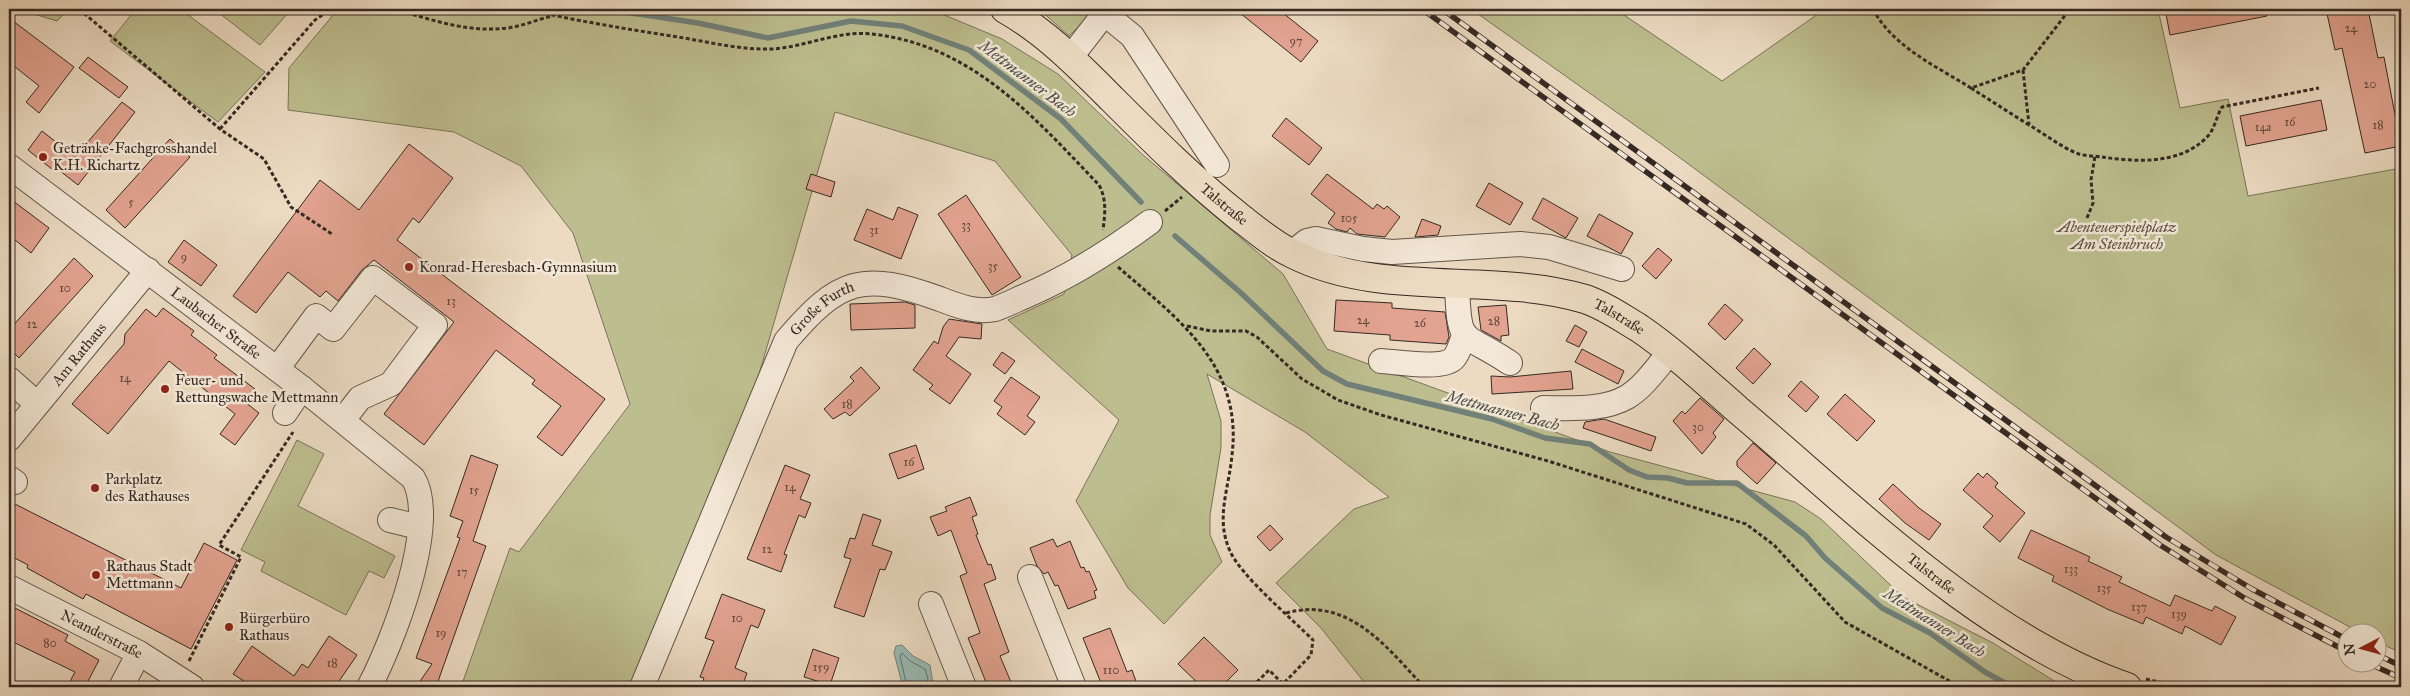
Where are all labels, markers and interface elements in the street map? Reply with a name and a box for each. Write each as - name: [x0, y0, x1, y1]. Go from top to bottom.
- house number: 24: [2345, 21, 2358, 35]
- house number: 97: [1290, 34, 1302, 48]
- water label: Mettmanner Bach: [974, 35, 1080, 121]
- house number: 20: [2364, 77, 2376, 91]
- house number: 16: [2285, 115, 2296, 129]
- house number: 18: [2372, 118, 2384, 132]
- house number: 14a: [2255, 120, 2272, 134]
- place label: Getränke-Fachgrosshandel K.H. Richartz: [53, 139, 218, 174]
- marker: Getränke-Fachgrosshandel K.H. Richartz: [37, 151, 49, 163]
- street label: Talstraße: [1196, 179, 1252, 229]
- house number: 5: [128, 195, 134, 209]
- house number: 105: [1340, 211, 1358, 225]
- house number: 33: [961, 218, 971, 232]
- park label: Abenteuerspielplatz Am Steinbruch: [2056, 218, 2177, 253]
- house number: 31: [869, 223, 879, 237]
- house number: 9: [181, 250, 187, 264]
- place label: Konrad-Heresbach-Gymnasium: [419, 258, 617, 276]
- house number: 35: [988, 259, 999, 273]
- marker: Konrad-Heresbach-Gymnasium: [403, 261, 415, 273]
- street label: Große Furth: [786, 277, 857, 339]
- house number: 10: [59, 281, 71, 295]
- street label: Laubacher Straße: [167, 283, 265, 363]
- house number: 13: [446, 294, 456, 308]
- street label: Talstraße: [1591, 294, 1648, 338]
- house number: 24: [1357, 313, 1370, 327]
- house number: 28: [1488, 314, 1500, 328]
- house number: 26: [1414, 316, 1427, 330]
- house number: 12: [27, 317, 37, 331]
- street label: Am Rathaus: [47, 319, 110, 390]
- house number: 14: [119, 371, 131, 385]
- place label: Feuer- und Rettungswache Mettmann: [175, 371, 338, 406]
- marker: Feuer- und Rettungswache Mettmann: [159, 383, 171, 395]
- water label: Mettmanner Bach: [1442, 386, 1562, 435]
- house number: 18: [841, 397, 853, 411]
- house number: 30: [1692, 420, 1704, 434]
- house number: 16: [904, 455, 915, 469]
- place label: Parkplatz des Rathauses: [105, 470, 190, 505]
- house number: 14: [784, 480, 796, 494]
- marker: Parkplatz des Rathauses: [89, 482, 101, 494]
- house number: 15: [469, 483, 480, 497]
- house number: 12: [762, 542, 772, 556]
- street label: Talstraße: [1903, 549, 1959, 598]
- place label: Rathaus Stadt Mettmann: [106, 557, 193, 592]
- house number: 133: [2064, 562, 2078, 576]
- house number: 17: [456, 565, 468, 579]
- marker: Rathaus Stadt Mettmann: [90, 569, 102, 581]
- house number: 135: [2096, 581, 2112, 595]
- water label: Mettmanner Bach: [1879, 582, 1989, 661]
- house number: 137: [2131, 600, 2147, 614]
- street label: Neanderstraße: [58, 606, 146, 662]
- house number: 139: [2171, 607, 2187, 621]
- place label: Bürgerbüro Rathaus: [239, 609, 310, 644]
- house number: 10: [731, 611, 743, 625]
- marker: Bürgerbüro Rathaus: [223, 621, 235, 633]
- north arrow: [2338, 624, 2388, 674]
- house number: 19: [435, 626, 447, 640]
- house number: 80: [43, 636, 57, 650]
- text: N: [2340, 642, 2359, 656]
- house number: 18: [326, 656, 338, 670]
- house number: 159: [813, 660, 829, 674]
- house number: 110: [1103, 663, 1119, 677]

